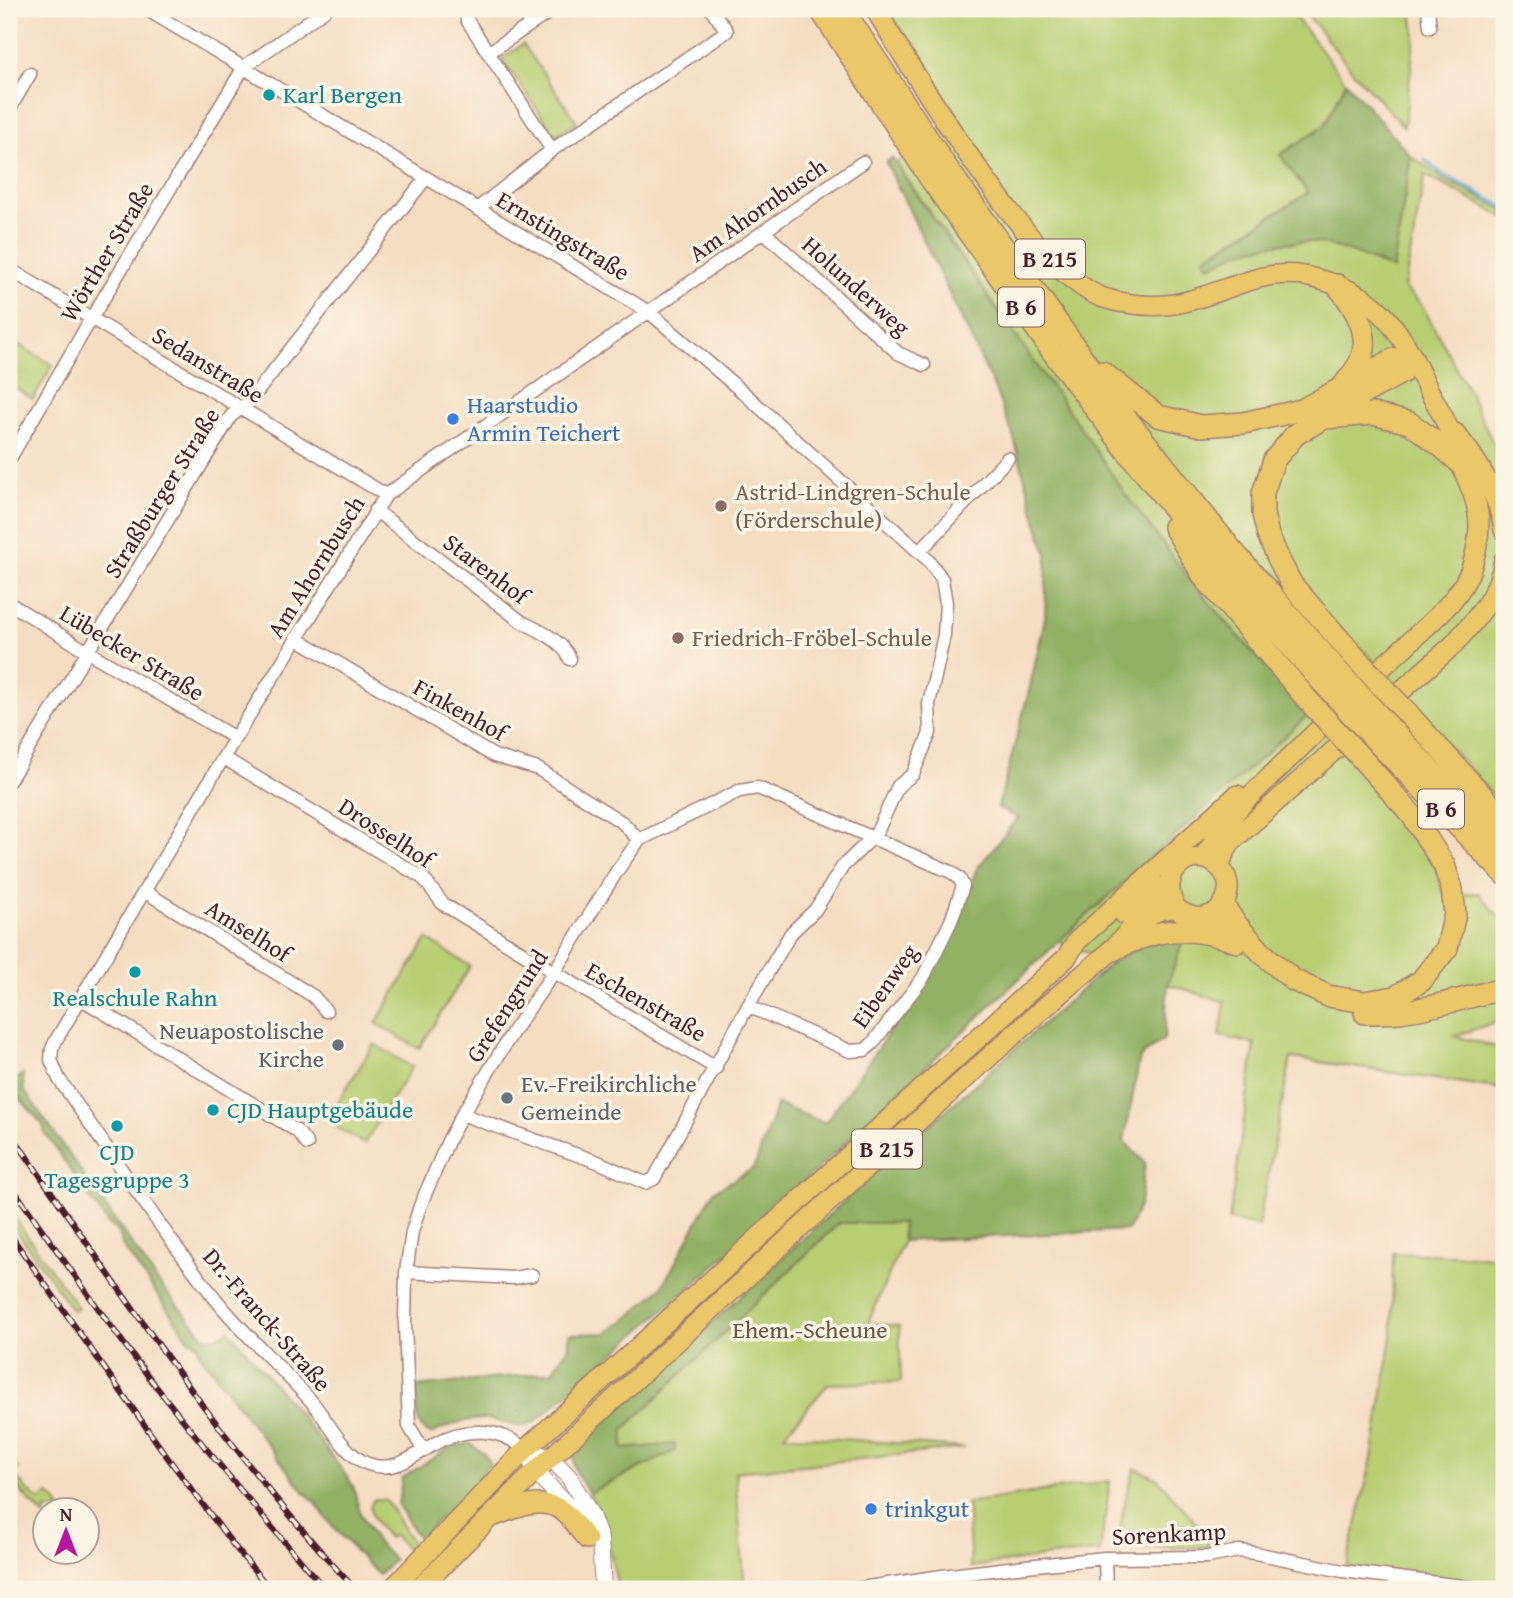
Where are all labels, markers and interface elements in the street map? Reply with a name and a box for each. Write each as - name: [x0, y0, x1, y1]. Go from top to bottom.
- place label: Karl Bergen: [283, 77, 402, 112]
- marker: Karl Bergen: [261, 87, 277, 103]
- street label: Am Ahornbusch: [681, 149, 834, 270]
- street label: Wörther Straße: [51, 175, 162, 328]
- street label: Ernstingstraße: [490, 182, 637, 289]
- street label: Holunderweg: [794, 227, 918, 344]
- road number: B 215: [1015, 240, 1085, 278]
- road number: B 6: [998, 288, 1044, 326]
- street label: Sedanstraße: [146, 317, 271, 412]
- place label: Haarstudio Armin Teichert: [467, 387, 621, 450]
- street label: Straßburger Straße: [95, 401, 228, 585]
- marker: Haarstudio Armin Teichert: [445, 411, 461, 427]
- place label: Astrid-Lindgren-Schule (Förderschule): [735, 474, 971, 537]
- street label: Am Ahornbusch: [258, 488, 374, 645]
- marker: Astrid-Lindgren-Schule (Förderschule): [713, 498, 729, 514]
- street label: Starenhof: [436, 525, 538, 614]
- street label: Lübecker Straße: [53, 596, 211, 710]
- place label: Friedrich-Fröbel-Schule: [692, 620, 932, 655]
- marker: Friedrich-Fröbel-Schule: [670, 630, 686, 646]
- street label: Finkenhof: [407, 670, 515, 751]
- street label: Drosselhof: [332, 789, 443, 878]
- road number: B 6: [1418, 790, 1464, 828]
- street label: Amselhof: [199, 891, 300, 972]
- street label: Eibenweg: [843, 936, 926, 1035]
- street label: Grefengrund: [457, 942, 556, 1069]
- street label: Eschenstraße: [579, 953, 713, 1050]
- marker: Realschule Rahn: [127, 964, 143, 980]
- place label: Realschule Rahn: [53, 980, 218, 1015]
- place label: Neuapostolische Kirche: [159, 1013, 324, 1076]
- marker: Neuapostolische Kirche: [330, 1037, 346, 1053]
- place label: Ev.-Freikirchliche Gemeinde: [521, 1066, 697, 1129]
- marker: Ev.-Freikirchliche Gemeinde: [499, 1090, 515, 1106]
- place label: CJD Hauptgebäude: [227, 1092, 413, 1127]
- marker: CJD Hauptgebäude: [205, 1102, 221, 1118]
- marker: CJD Tagesgruppe 3: [109, 1118, 125, 1134]
- road number: B 215: [852, 1130, 922, 1168]
- place label: CJD Tagesgruppe 3: [44, 1134, 190, 1197]
- street label: Dr.-Franck-Straße: [195, 1240, 340, 1399]
- park label: Ehem.-Scheune: [732, 1312, 888, 1347]
- place label: trinkgut: [885, 1491, 970, 1526]
- north arrow: [32, 1496, 102, 1566]
- text: N: [60, 1500, 73, 1528]
- marker: trinkgut: [863, 1501, 879, 1517]
- street label: Sorenkamp: [1111, 1513, 1227, 1554]

